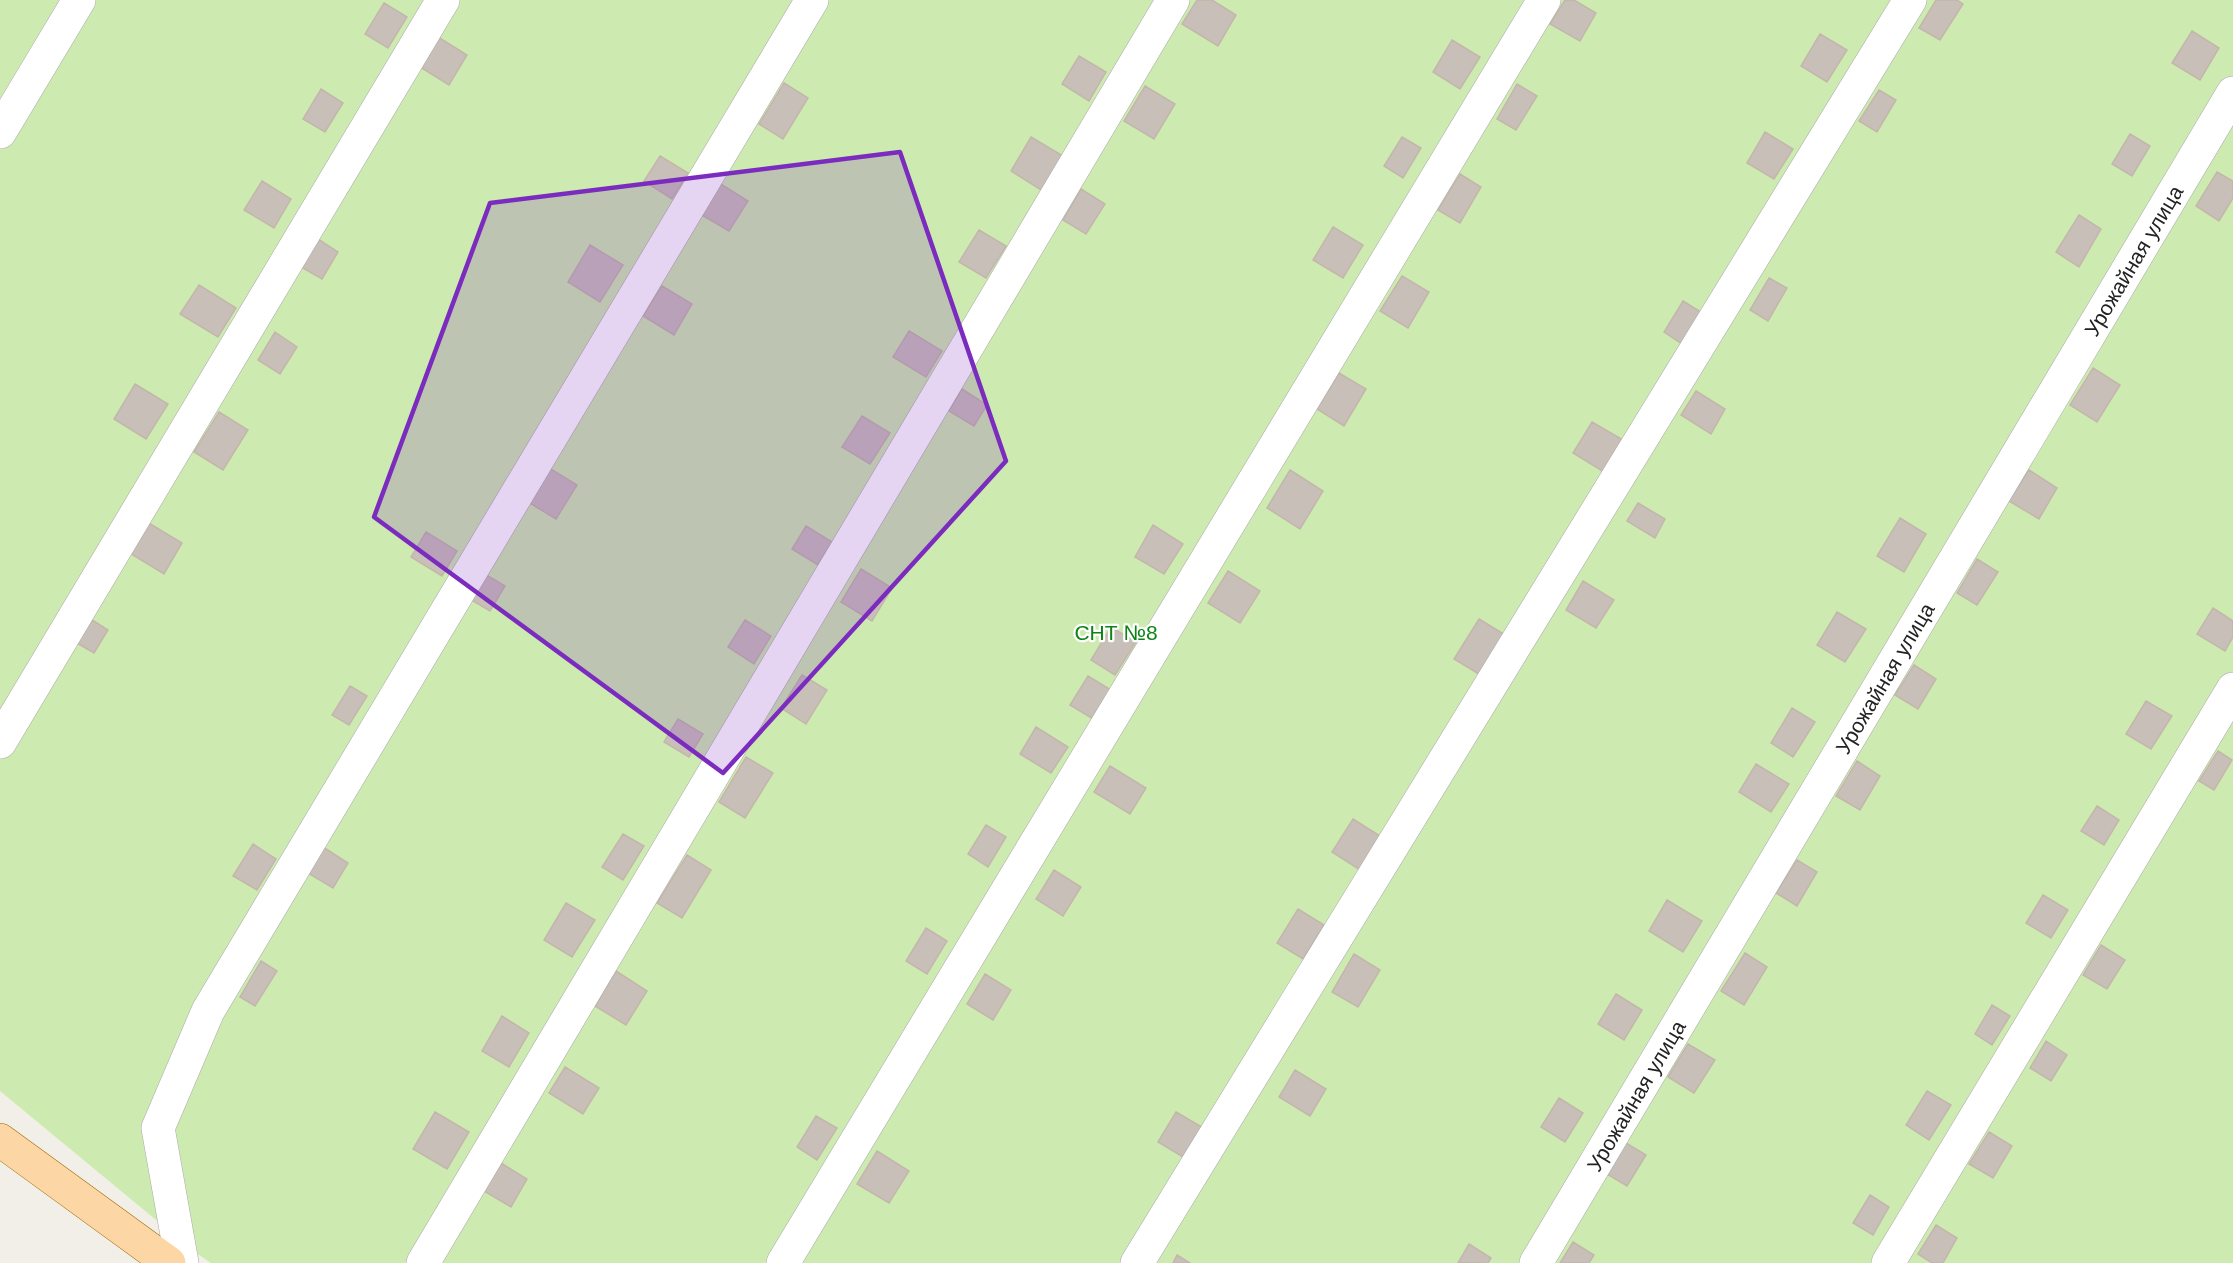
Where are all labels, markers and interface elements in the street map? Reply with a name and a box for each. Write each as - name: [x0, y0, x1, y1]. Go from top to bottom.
- street label: Урожайная улица: [2080, 181, 2187, 340]
- street label: Урожайная улица: [1831, 598, 1938, 757]
- park label: СНТ №8: [1074, 621, 1158, 644]
- street label: Урожайная улица: [1582, 1016, 1690, 1175]

